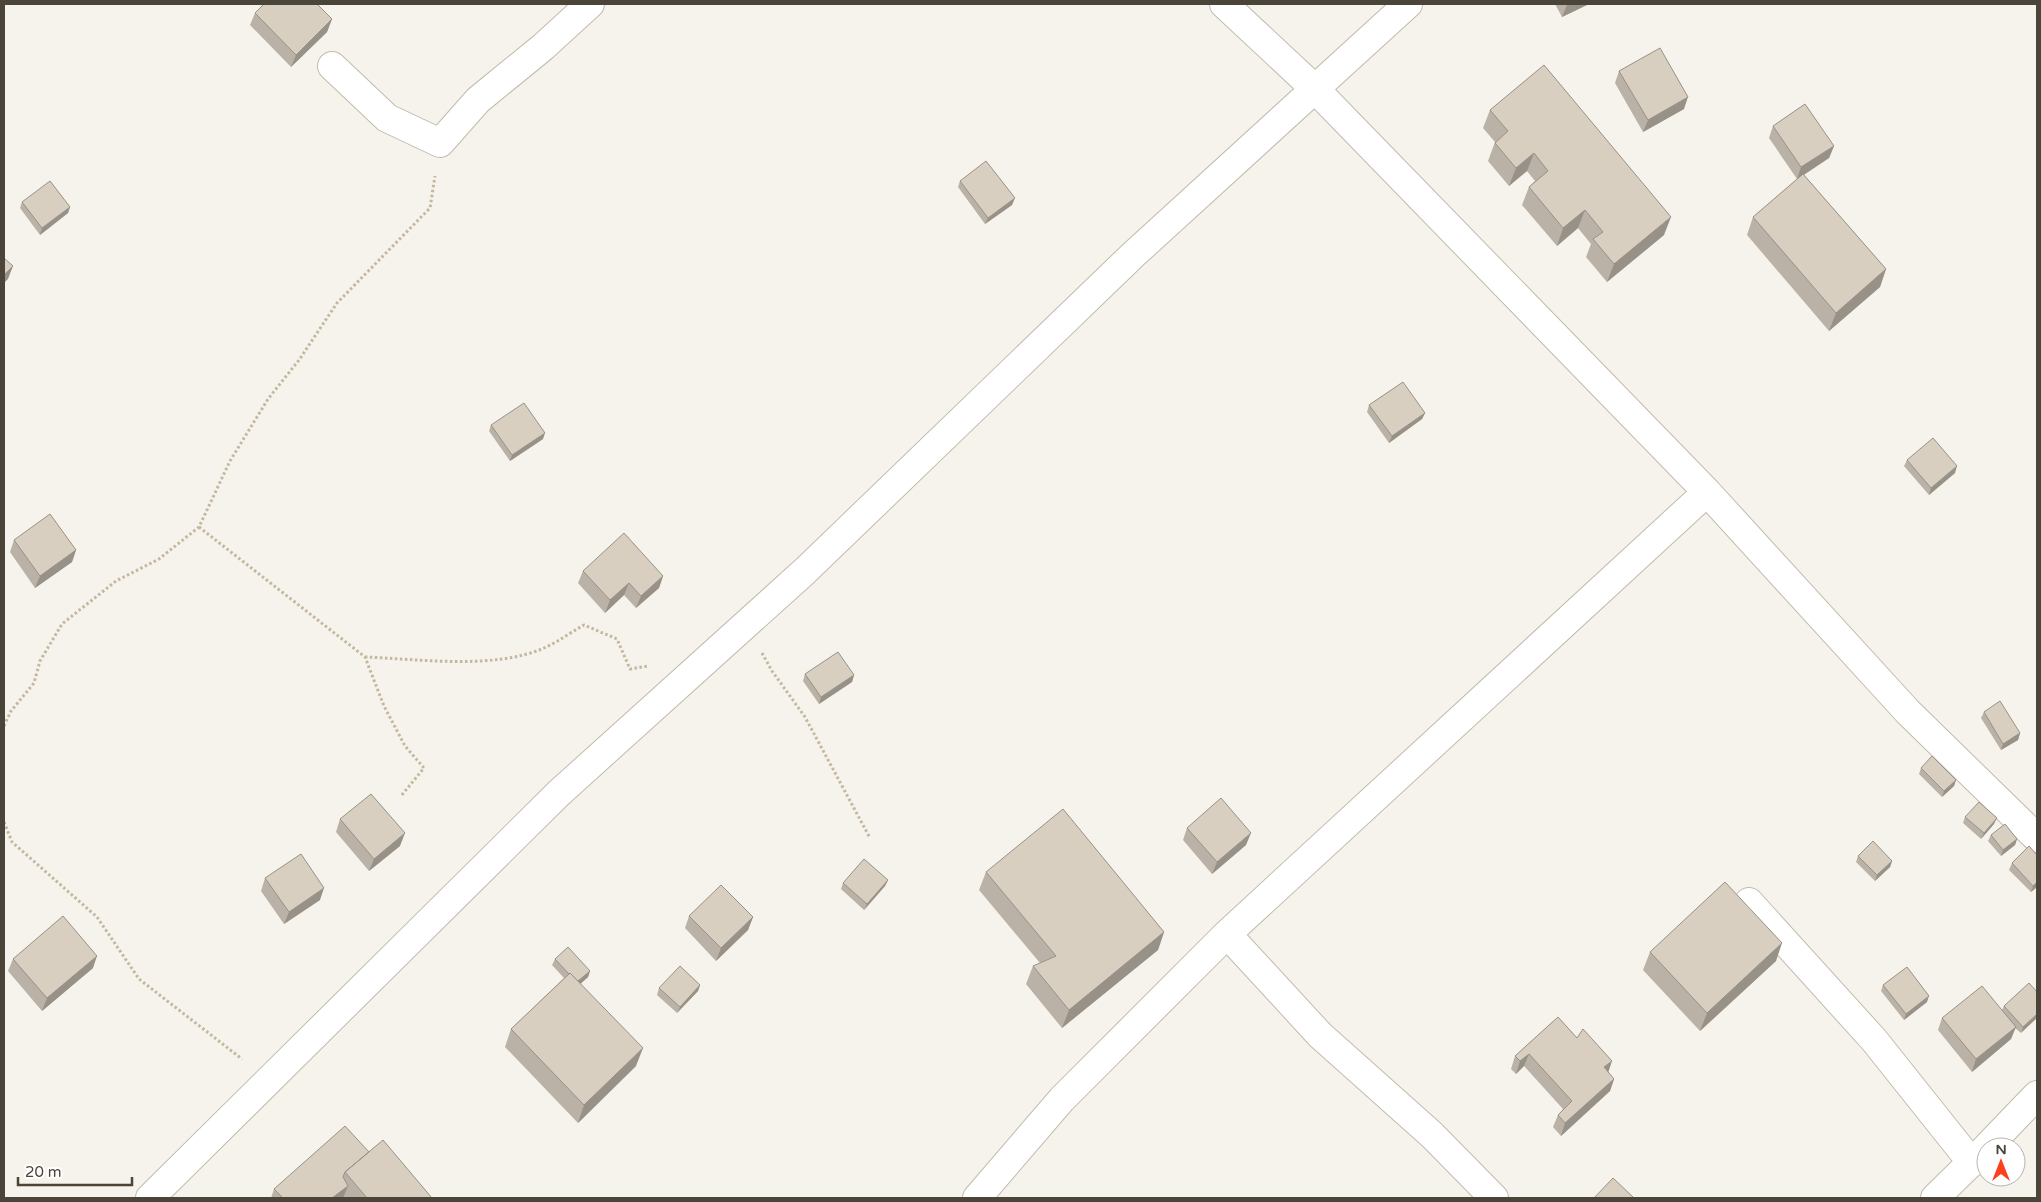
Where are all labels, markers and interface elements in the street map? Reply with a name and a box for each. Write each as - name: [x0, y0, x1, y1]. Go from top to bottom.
- north arrow: [1976, 1137, 2026, 1187]
- text: N: [1995, 1141, 2007, 1158]
- scale bar: [18, 1154, 131, 1186]
- text: 20 m: [25, 1163, 62, 1181]

